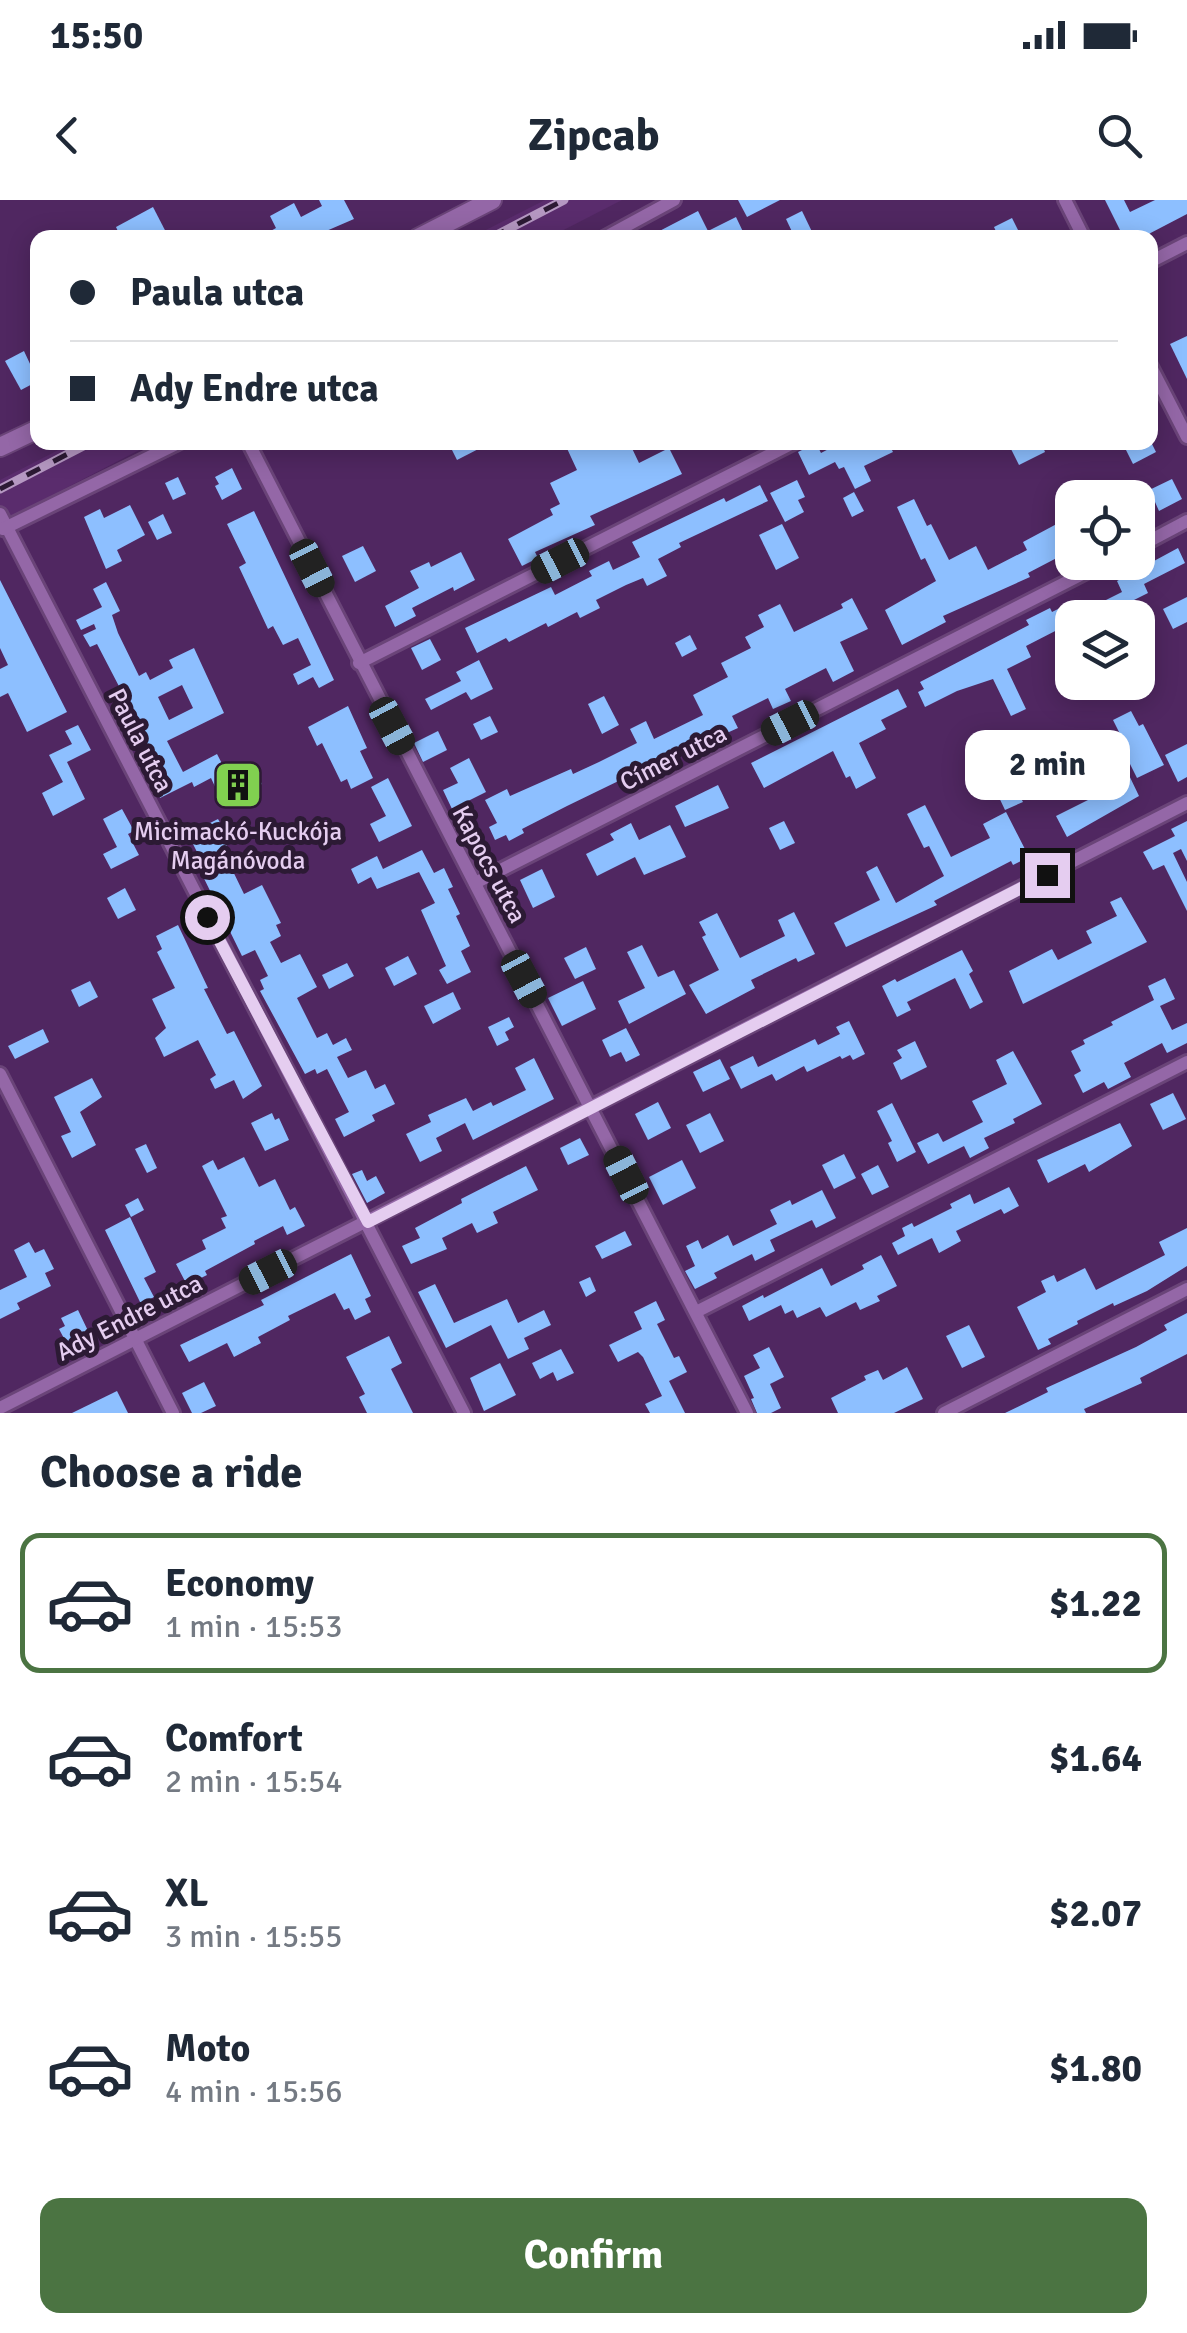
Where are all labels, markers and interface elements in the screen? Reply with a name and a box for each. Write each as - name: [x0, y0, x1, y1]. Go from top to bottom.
- text: 15:50: [50, 12, 143, 59]
- icon: back: [40, 108, 95, 163]
- text: Zipcab: [527, 108, 660, 163]
- icon: search: [1092, 108, 1147, 163]
- text: Paula utca: [130, 269, 304, 316]
- text: Ady Endre utca: [130, 365, 379, 412]
- map controls: [1055, 480, 1155, 700]
- button: locate: [1055, 480, 1155, 580]
- car: [285, 534, 339, 602]
- car: [526, 534, 594, 588]
- button: layers: [1055, 600, 1155, 700]
- street label: Paula utca: [101, 683, 180, 797]
- car: [365, 692, 419, 760]
- car: [756, 696, 824, 750]
- street label: Címer utca: [615, 717, 732, 798]
- callout: 2 min: [964, 730, 1130, 800]
- text: 2 min: [1009, 745, 1086, 784]
- building icon: Micimackó-Kuckója Magánóvoda: [212, 759, 264, 811]
- street label: Kapocs utca: [446, 800, 533, 928]
- place label: Micimackó-Kuckója Magánóvoda: [134, 816, 342, 876]
- route end: [1025, 853, 1070, 898]
- route start: [185, 895, 230, 940]
- car: [497, 945, 551, 1013]
- car: [599, 1141, 653, 1209]
- car: [234, 1245, 302, 1299]
- street label: Ady Endre utca: [51, 1267, 208, 1368]
- text: Choose a ride: [40, 1445, 303, 1500]
- icon: car: [45, 1558, 135, 1648]
- text: Economy: [165, 1560, 314, 1607]
- text: $1.22: [1049, 1580, 1142, 1627]
- text: 1 min · 15:53: [165, 1607, 343, 1646]
- icon: car: [45, 1713, 135, 1803]
- text: Comfort: [165, 1715, 303, 1762]
- text: $1.64: [1049, 1735, 1142, 1782]
- text: 2 min · 15:54: [165, 1762, 343, 1801]
- icon: car: [45, 1868, 135, 1958]
- text: XL: [165, 1870, 208, 1917]
- text: $2.07: [1049, 1890, 1142, 1937]
- text: 3 min · 15:55: [165, 1917, 343, 1956]
- icon: car: [45, 2023, 135, 2113]
- text: Moto: [165, 2025, 250, 2072]
- text: $1.80: [1049, 2045, 1142, 2092]
- text: 4 min · 15:56: [165, 2072, 343, 2111]
- button: Confirm: [40, 2198, 1147, 2313]

